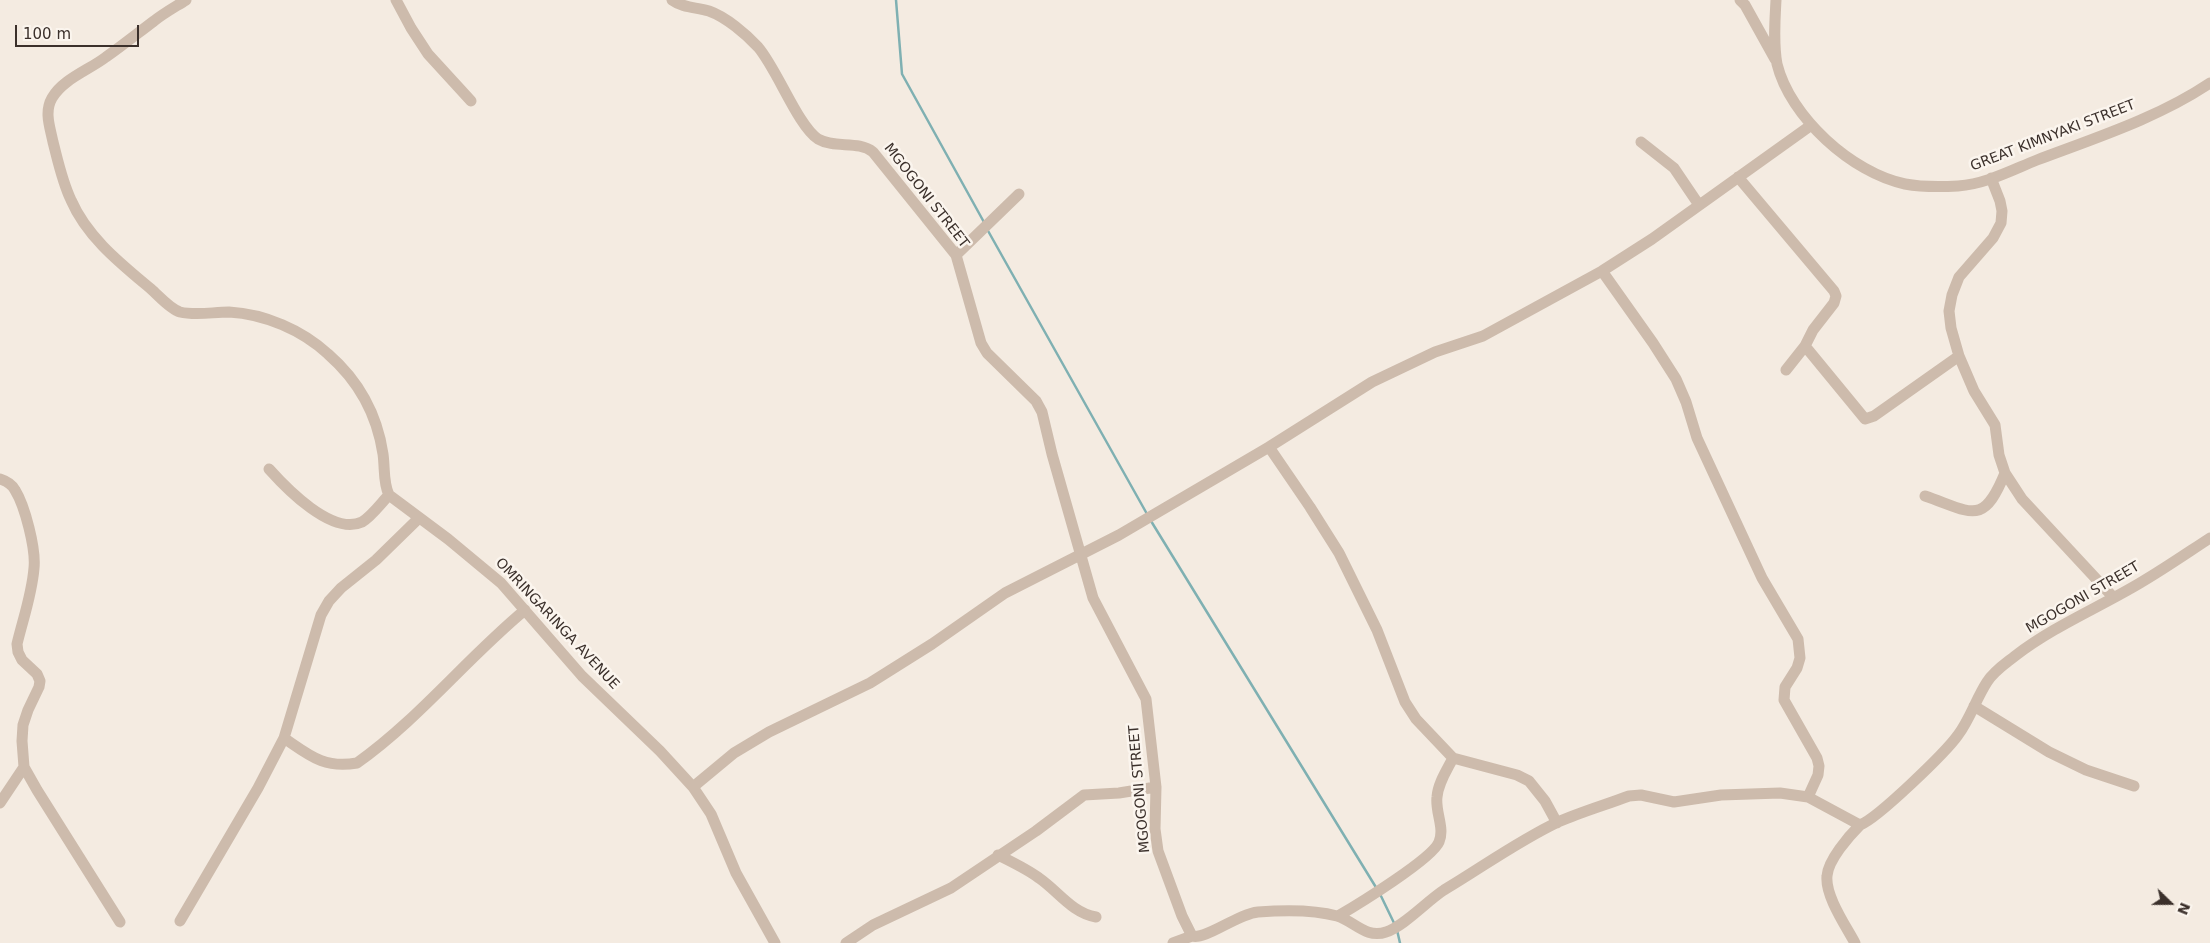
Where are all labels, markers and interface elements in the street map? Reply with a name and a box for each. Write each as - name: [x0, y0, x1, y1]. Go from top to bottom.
- scale bar: [18, 15, 141, 47]
- text: 100 m: [23, 25, 71, 43]
- street label: GREAT KIMNYAKI STREET: [1968, 97, 2138, 175]
- street label: MGOGONI STREET: [880, 140, 972, 252]
- street label: OMRINGARINGA AVENUE: [492, 555, 622, 693]
- street label: MGOGONI STREET: [2023, 559, 2143, 637]
- street label: MGOGONI STREET: [1126, 724, 1154, 854]
- north arrow: [2145, 878, 2195, 928]
- text: N: [2174, 900, 2194, 917]

